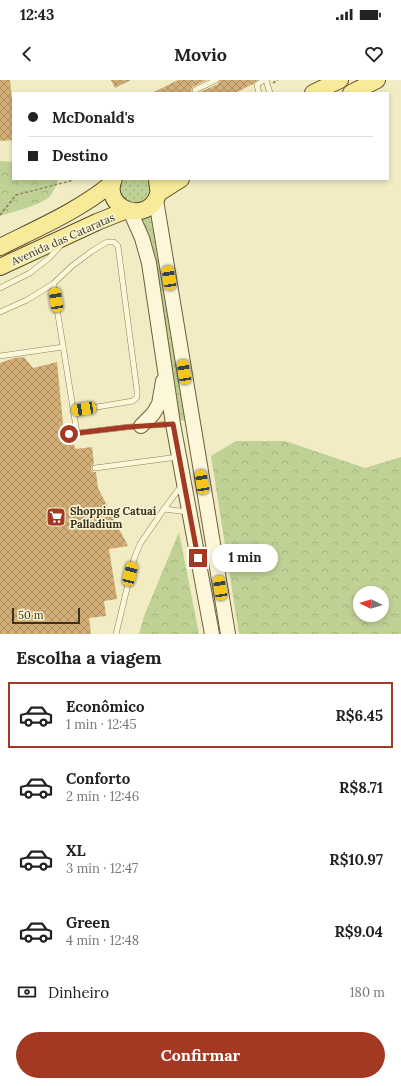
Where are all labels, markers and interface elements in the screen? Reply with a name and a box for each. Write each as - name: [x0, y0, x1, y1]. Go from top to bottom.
- text: 12:43: [20, 5, 54, 24]
- icon: back: [16, 43, 38, 65]
- text: Movio: [174, 43, 227, 66]
- icon: heart: [363, 43, 385, 65]
- text: McDonald's: [52, 108, 135, 127]
- text: Destino: [52, 146, 108, 165]
- street label: Avenida das Cataratas: [8, 210, 117, 269]
- car: [161, 265, 177, 291]
- car: [48, 287, 64, 313]
- car: [176, 359, 192, 385]
- car: [71, 401, 97, 417]
- route start: [60, 425, 78, 443]
- car: [194, 469, 210, 495]
- place label: Shopping Catuaí Palladium: [70, 504, 157, 531]
- supermarket icon: Shopping Catuaí Palladium: [45, 506, 67, 528]
- callout: 1 min: [212, 544, 278, 572]
- route end: [189, 549, 207, 567]
- text: 1 min: [228, 549, 262, 566]
- car: [121, 561, 139, 587]
- car: [212, 575, 228, 601]
- north arrow: [353, 586, 389, 622]
- map controls: [353, 586, 389, 622]
- scale bar: [12, 606, 80, 625]
- text: 50 m: [18, 608, 44, 622]
- text: Escolha a viagem: [16, 646, 162, 669]
- icon: car: [18, 697, 54, 733]
- text: Econômico: [66, 697, 145, 716]
- text: R$6.45: [335, 706, 383, 725]
- text: 1 min · 12:45: [66, 716, 137, 733]
- icon: car: [18, 769, 54, 805]
- text: Conforto: [66, 769, 130, 788]
- text: R$8.71: [339, 778, 383, 797]
- text: 2 min · 12:46: [66, 788, 139, 805]
- icon: car: [18, 841, 54, 877]
- text: XL: [66, 841, 86, 860]
- text: R$10.97: [329, 850, 383, 869]
- text: 3 min · 12:47: [66, 860, 138, 877]
- icon: car: [18, 913, 54, 949]
- text: Green: [66, 913, 110, 932]
- text: R$9.04: [334, 922, 383, 941]
- text: 4 min · 12:48: [66, 932, 139, 949]
- icon: cash: [16, 981, 38, 1003]
- text: Dinheiro: [48, 983, 109, 1002]
- text: 180 m: [350, 984, 385, 1001]
- button: Confirmar: [16, 1032, 385, 1078]

